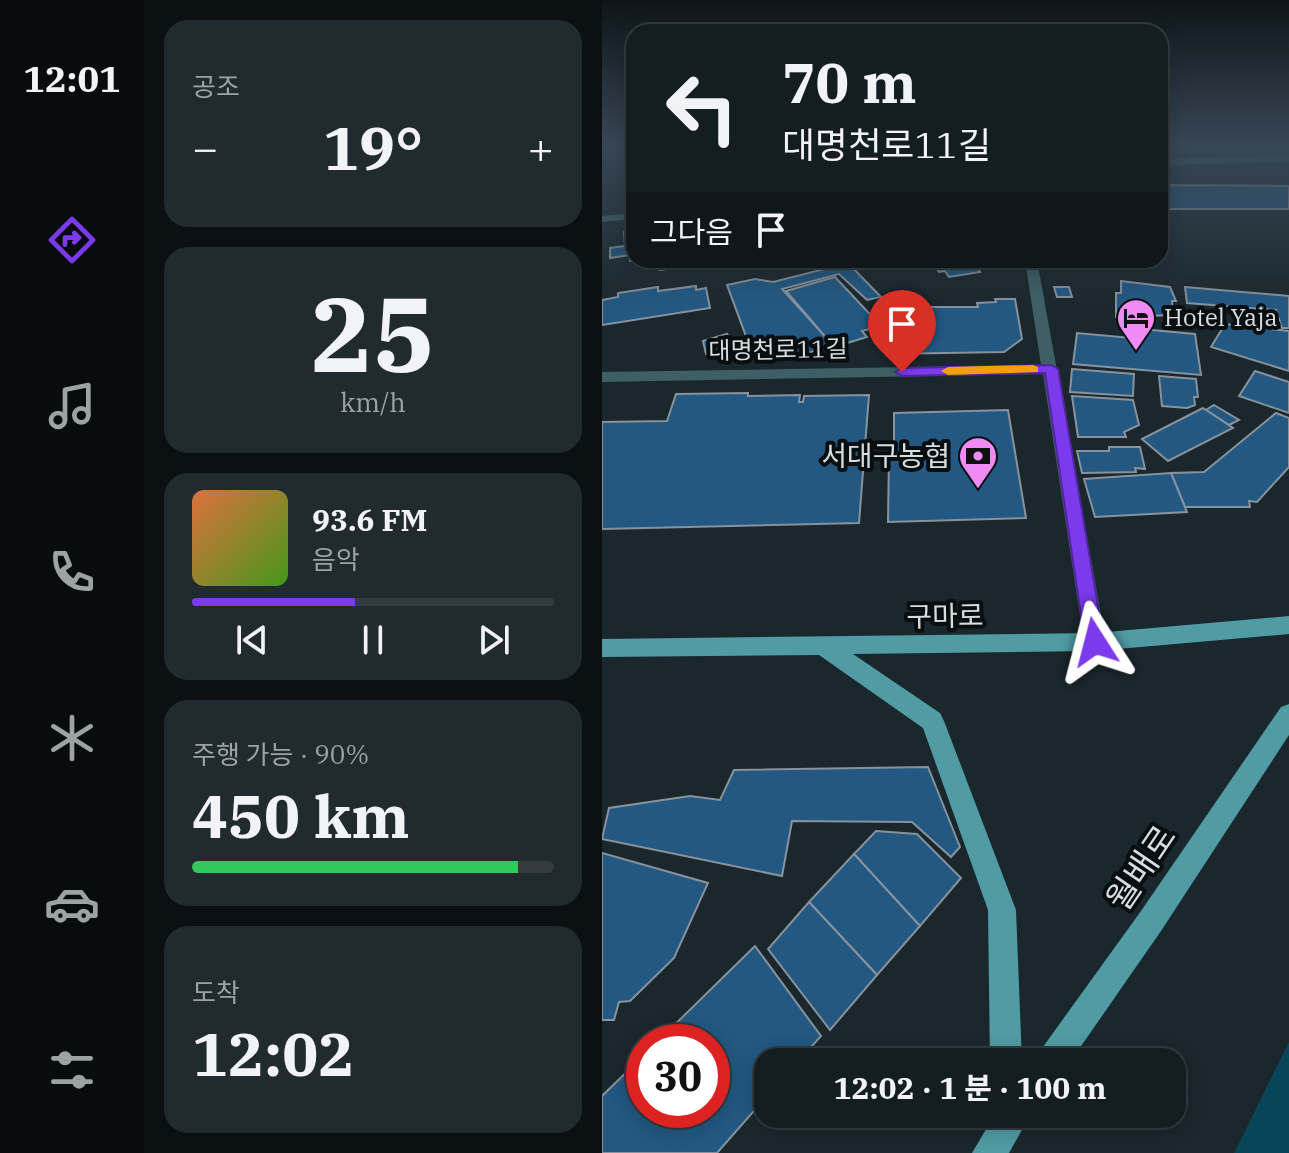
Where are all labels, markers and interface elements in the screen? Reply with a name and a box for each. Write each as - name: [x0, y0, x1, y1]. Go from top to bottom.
- text: 70 m: [782, 46, 917, 118]
- text: 12:01: [23, 55, 121, 102]
- icon: left: [650, 56, 754, 160]
- text: 공조: [192, 69, 240, 103]
- text: 19°: [323, 108, 423, 187]
- text: −: [192, 119, 218, 176]
- text: +: [528, 119, 554, 176]
- text: 대명천로11길: [782, 121, 991, 168]
- icon: arrive: [749, 208, 793, 252]
- icon: directions: [44, 212, 100, 268]
- text: 그다음: [650, 212, 733, 251]
- text: 25: [311, 265, 435, 401]
- pin: [868, 290, 936, 372]
- hotel icon: Hotel Yaja: [1115, 297, 1157, 352]
- place label: Hotel Yaja: [1164, 301, 1278, 333]
- icon: arrive: [880, 302, 924, 346]
- street label: 대명천로11길: [708, 332, 848, 366]
- icon: music: [44, 378, 100, 434]
- text: km/h: [340, 385, 406, 419]
- bank icon: 서대구농협: [957, 435, 999, 490]
- place label: 서대구농협: [821, 437, 950, 474]
- text: 93.6 FM: [312, 500, 427, 539]
- text: 음악: [312, 542, 360, 576]
- icon: phone: [44, 544, 100, 600]
- street label: 구마로: [906, 596, 984, 635]
- position arrow: [1053, 600, 1137, 684]
- icon: previous: [230, 618, 274, 662]
- icon: pause: [351, 618, 395, 662]
- icon: next: [472, 618, 516, 662]
- icon: climate: [44, 710, 100, 766]
- text: 주행 가능 · 90%: [192, 737, 369, 771]
- text: 450 km: [192, 776, 410, 855]
- street label: 월배로: [1096, 816, 1185, 919]
- icon: car: [44, 876, 100, 932]
- text: 도착: [192, 975, 240, 1009]
- text: 12:02: [192, 1014, 354, 1093]
- speed limit sign: 30: [626, 1024, 730, 1128]
- icon: filters: [44, 1042, 100, 1098]
- text: 12:02 · 1 분 · 100 m: [834, 1068, 1106, 1107]

